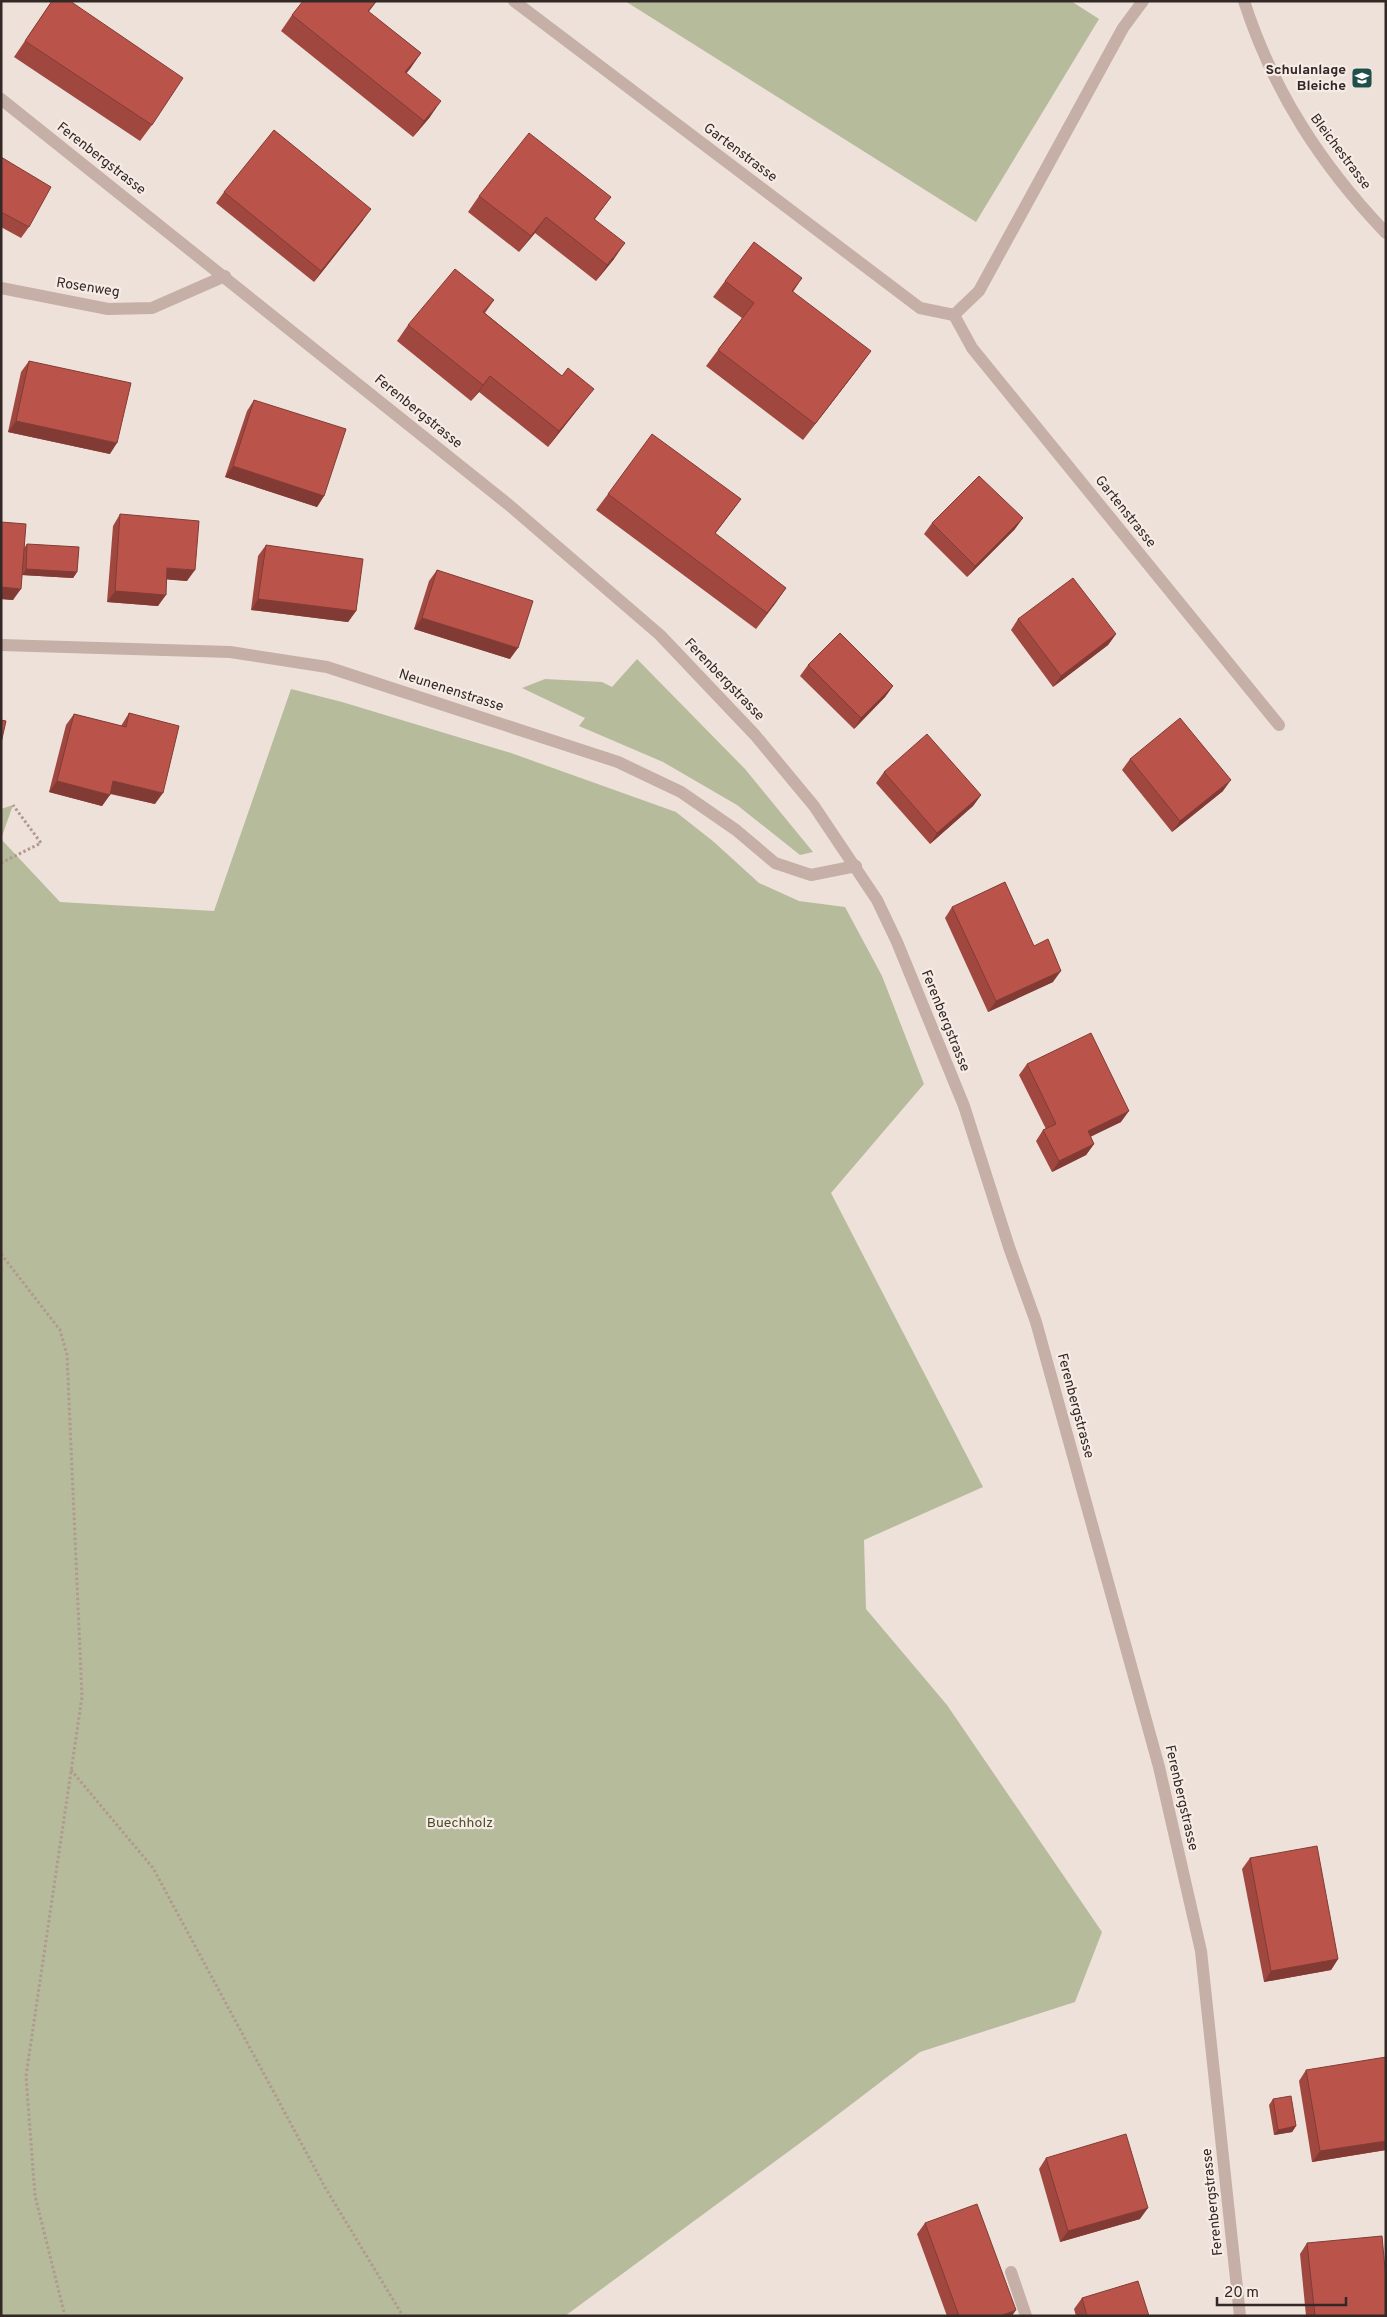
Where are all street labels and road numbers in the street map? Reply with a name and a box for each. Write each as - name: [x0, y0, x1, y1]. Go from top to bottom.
- street label: Bleichestrasse: [1306, 111, 1374, 193]
- street label: Ferenbergstrasse: [53, 119, 149, 199]
- street label: Gartenstrasse: [700, 120, 780, 186]
- street label: Rosenweg: [55, 275, 121, 301]
- street label: Ferenbergstrasse: [371, 371, 465, 453]
- street label: Gartenstrasse: [1091, 473, 1159, 551]
- street label: Ferenbergstrasse: [680, 635, 768, 725]
- street label: Neunenenstrasse: [397, 666, 505, 716]
- street label: Ferenbergstrasse: [917, 968, 973, 1074]
- street label: Ferenbergstrasse: [1053, 1352, 1097, 1460]
- street label: Ferenbergstrasse: [1161, 1743, 1201, 1853]
- street label: Ferenbergstrasse: [1199, 2147, 1227, 2257]

